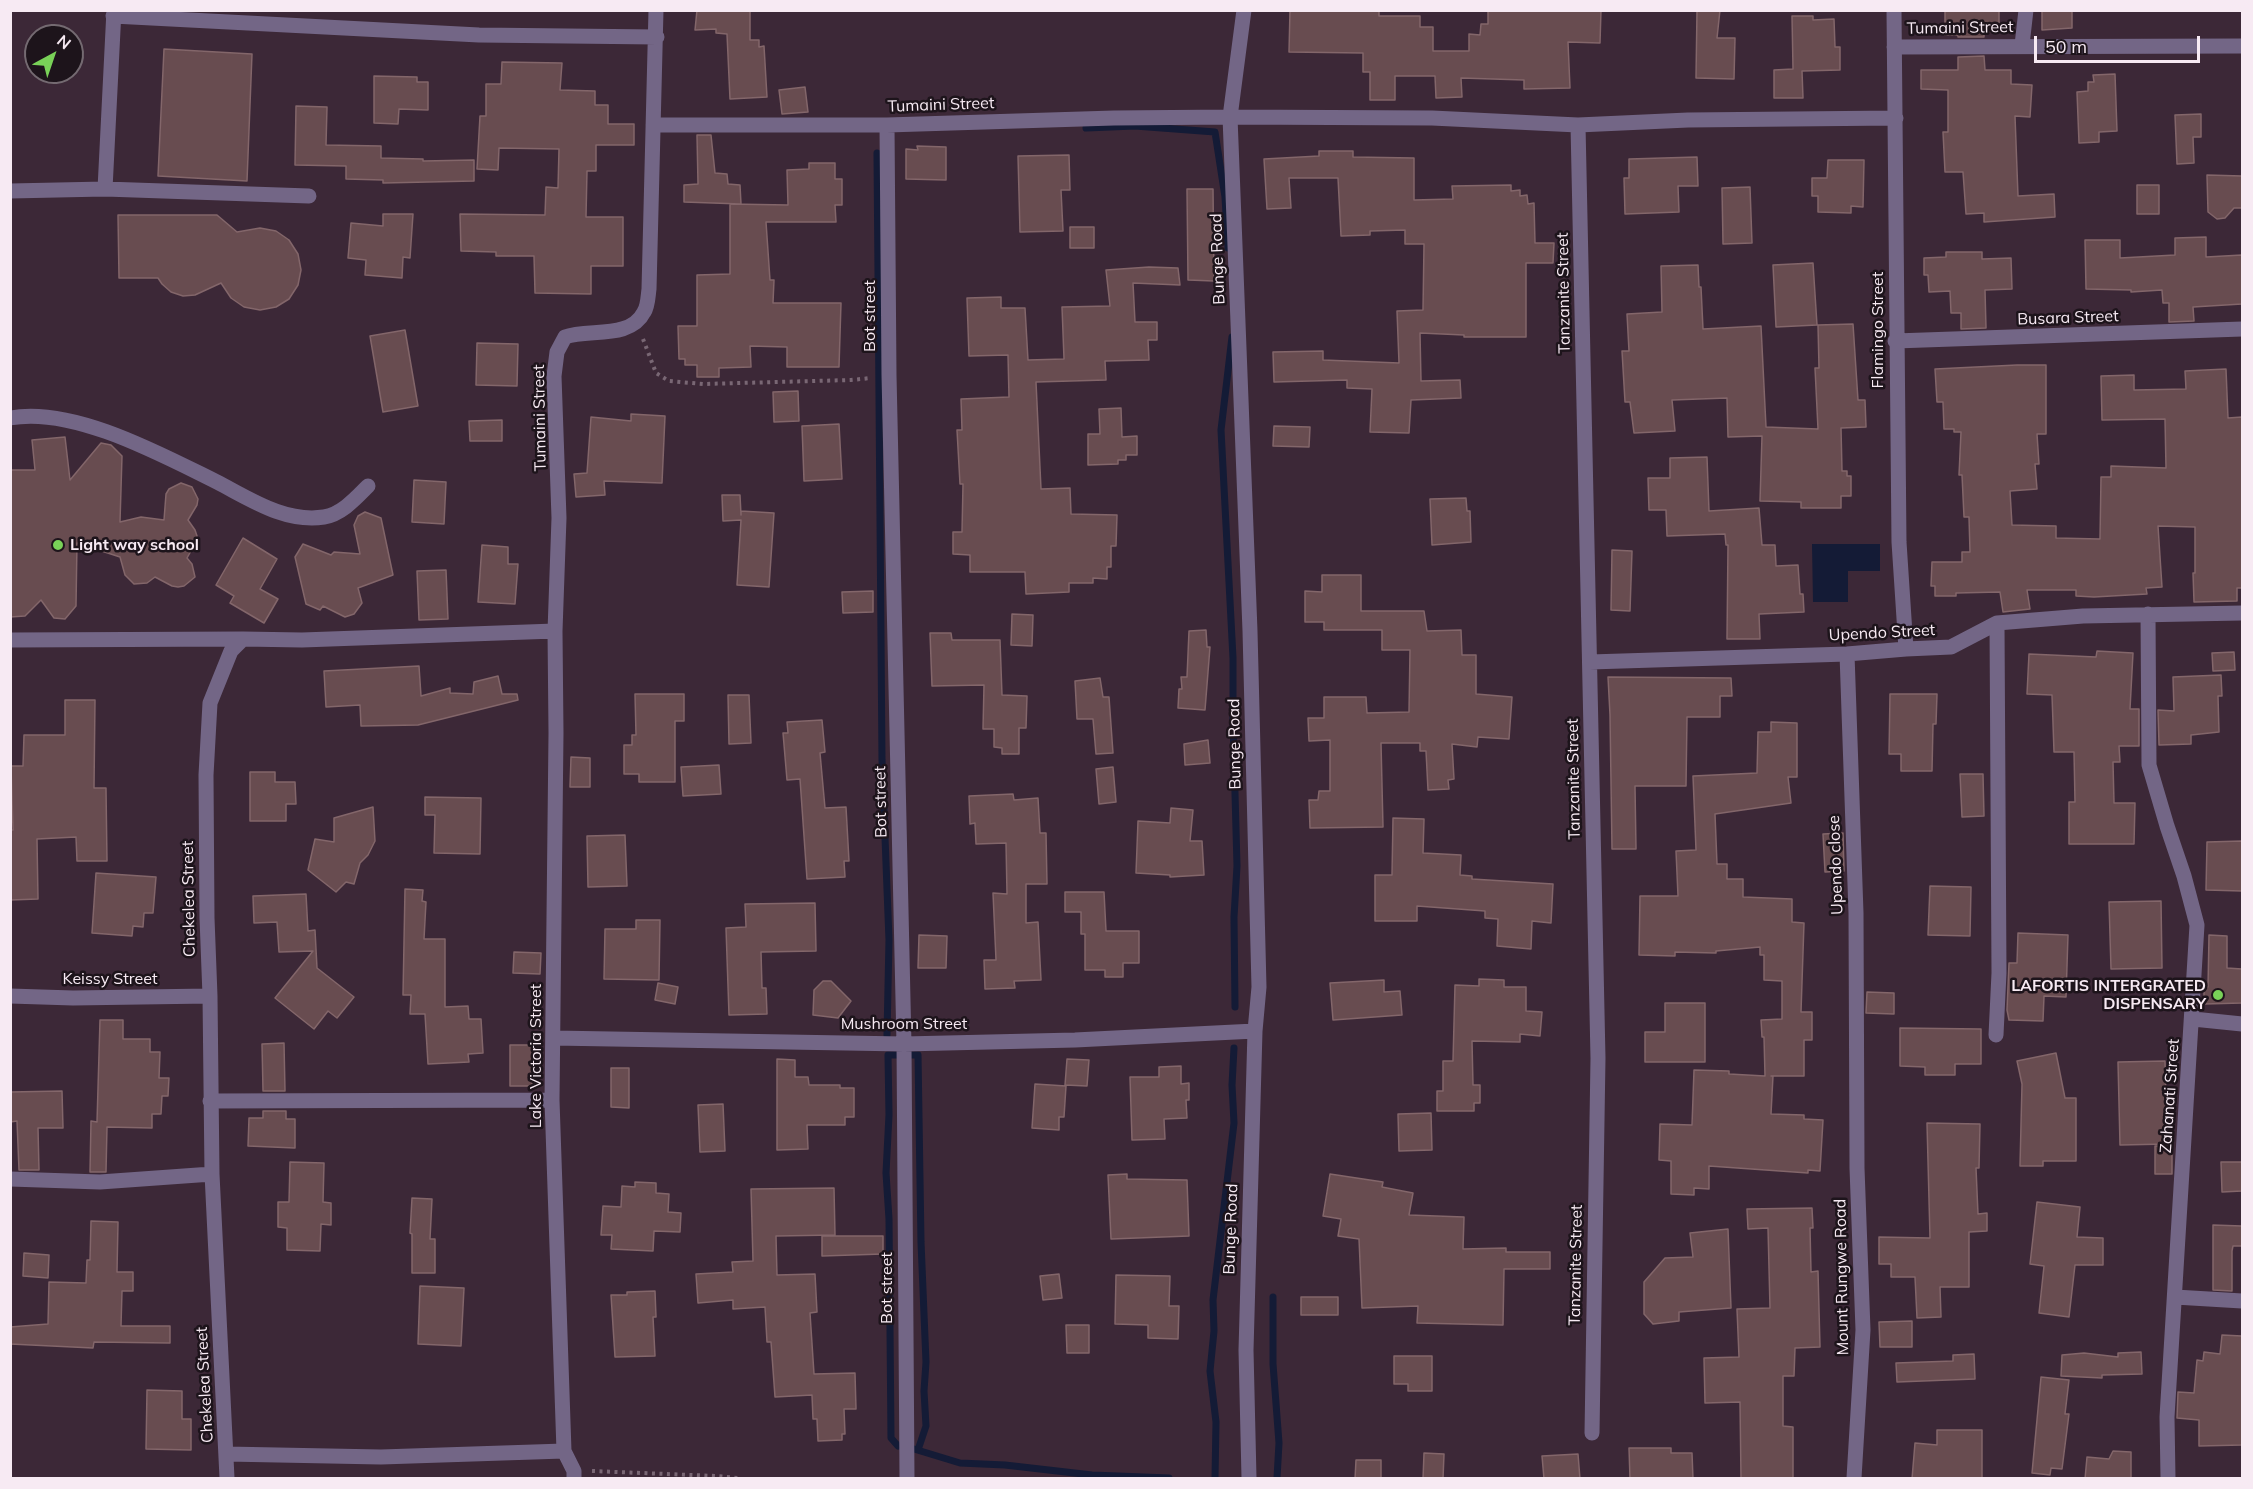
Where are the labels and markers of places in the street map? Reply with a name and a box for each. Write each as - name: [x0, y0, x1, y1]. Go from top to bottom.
- place label: Light way school: [70, 535, 199, 555]
- marker: Light way school: [51, 538, 65, 552]
- place label: LAFORTIS INTERGRATED DISPENSARY: [2011, 976, 2206, 1014]
- marker: LAFORTIS INTERGRATED DISPENSARY: [2211, 988, 2225, 1002]

